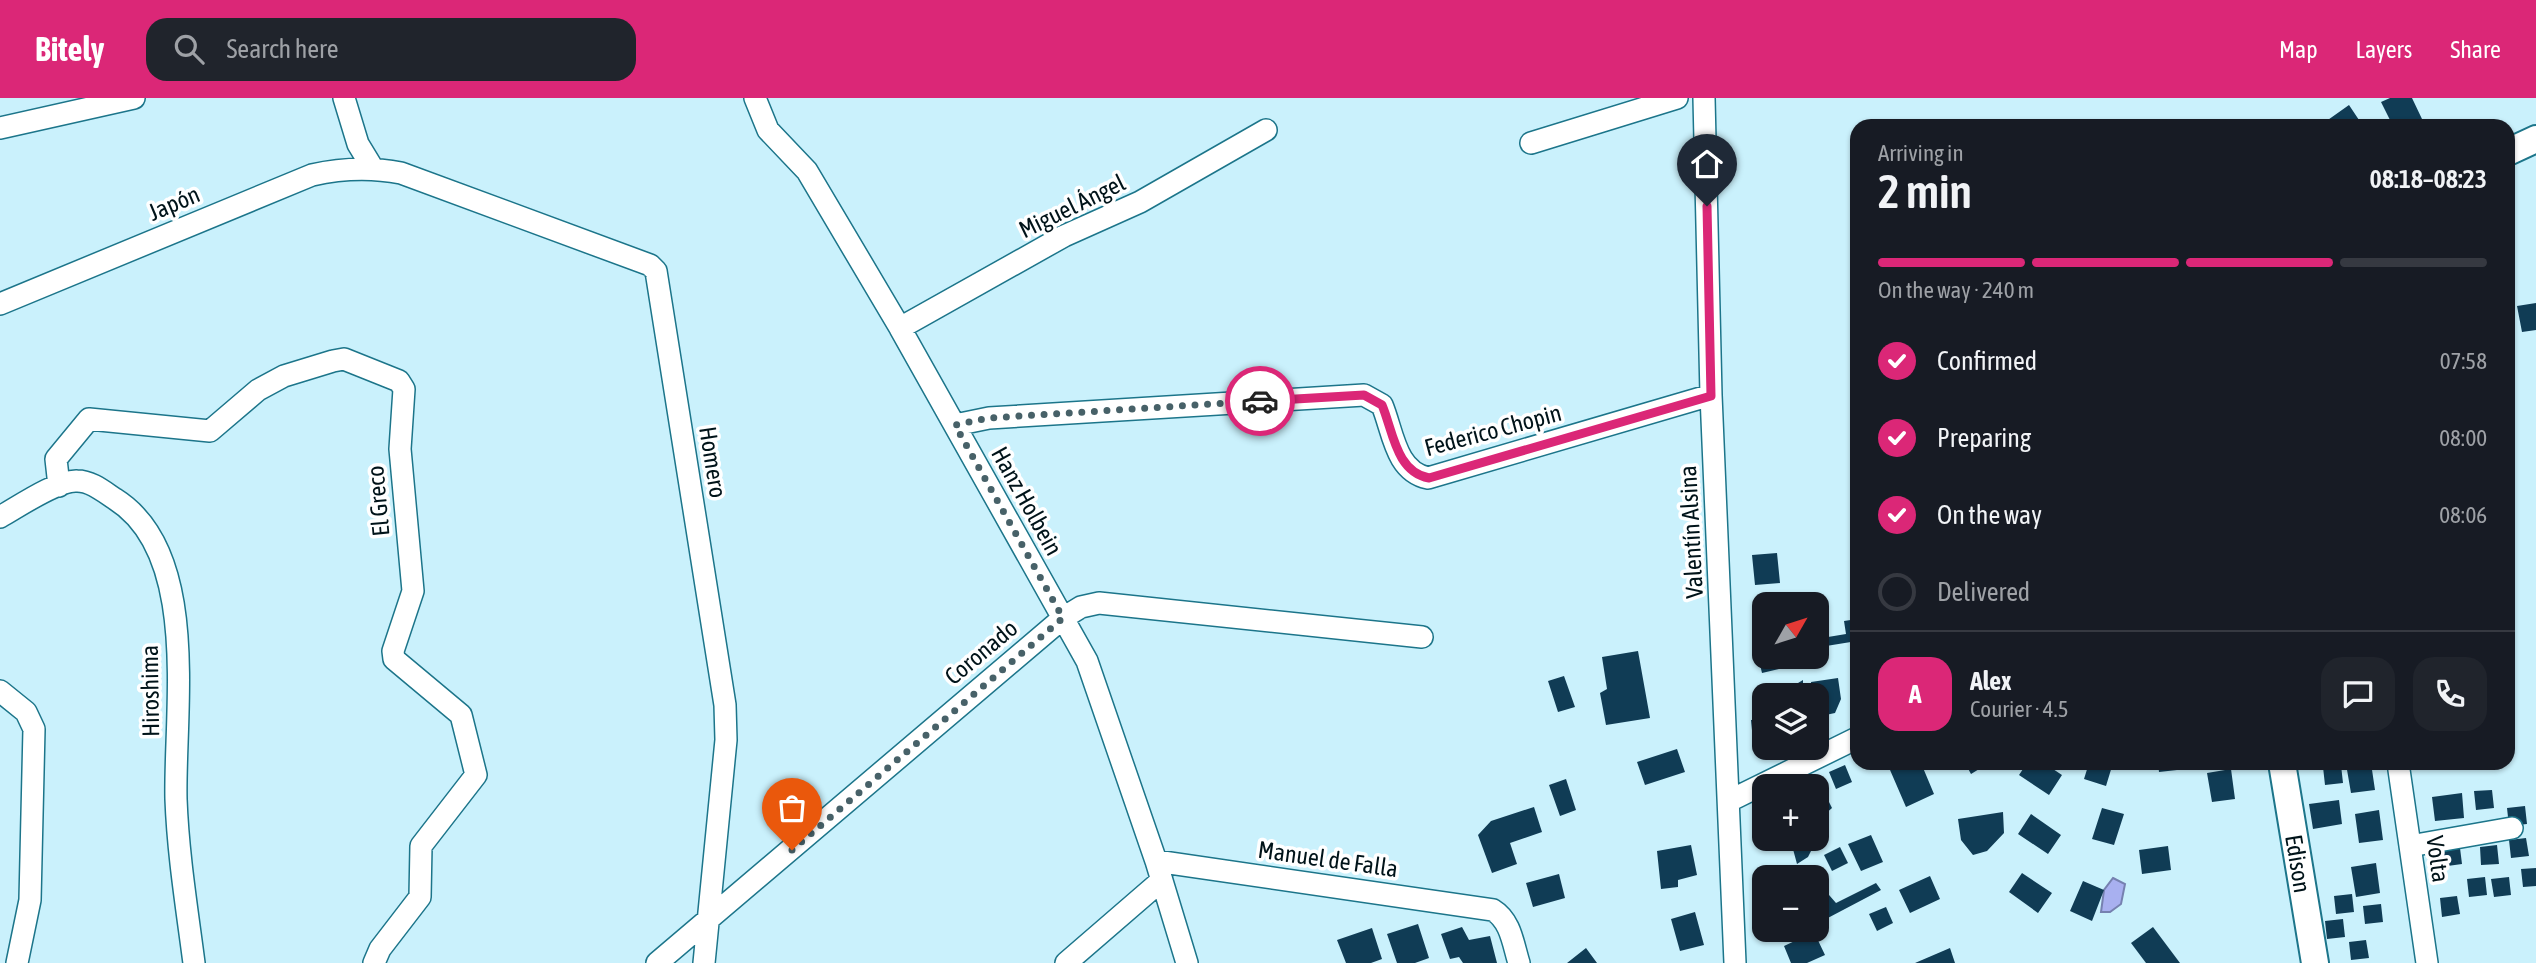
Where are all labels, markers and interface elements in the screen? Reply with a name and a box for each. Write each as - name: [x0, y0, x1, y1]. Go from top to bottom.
- search box: [146, 18, 636, 81]
- text: Bitely: [35, 30, 104, 68]
- icon: search: [170, 30, 208, 68]
- text: Search here: [226, 34, 339, 64]
- text: Map: [2279, 36, 2318, 63]
- text: Layers: [2356, 36, 2412, 63]
- text: Share: [2450, 36, 2501, 63]
- pin: [1677, 134, 1737, 206]
- text: Arriving in: [1878, 140, 1964, 166]
- icon: home: [1688, 145, 1726, 183]
- text: 08:18–08:23: [2370, 164, 2487, 194]
- text: 2 min: [1878, 165, 1972, 218]
- street label: Miguel Ángel: [1015, 168, 1130, 243]
- street label: Japón: [144, 180, 204, 226]
- text: On the way · 240 m: [1878, 277, 2034, 303]
- icon: check: [1878, 342, 1916, 380]
- text: Confirmed: [1937, 346, 2037, 376]
- text: 07:58: [2440, 348, 2487, 374]
- courier: [1225, 366, 1295, 436]
- icon: car: [1241, 382, 1279, 420]
- street label: Federico Chopin: [1422, 399, 1564, 461]
- icon: check: [1878, 419, 1916, 457]
- text: Preparing: [1937, 423, 2031, 453]
- street label: Homero: [694, 424, 732, 500]
- text: 08:00: [2439, 425, 2487, 451]
- street label: Hanz Holbein: [986, 442, 1068, 560]
- street label: El Greco: [361, 465, 395, 537]
- street label: Valentín Alsina: [1674, 465, 1708, 599]
- icon: check: [1878, 496, 1916, 534]
- text: On the way: [1937, 500, 2042, 530]
- text: 08:06: [2439, 502, 2487, 528]
- text: Delivered: [1937, 577, 2030, 607]
- north arrow: [1752, 592, 1829, 668]
- map controls: [1752, 592, 1829, 942]
- street label: Coronado: [939, 614, 1023, 690]
- street label: Hiroshima: [136, 645, 164, 737]
- button: chat: [2321, 657, 2395, 731]
- button: phone: [2413, 657, 2487, 731]
- text: Alex: [1970, 666, 2011, 696]
- text: A: [1909, 679, 1921, 709]
- button: layers: [1752, 683, 1829, 760]
- text: Courier · 4.5: [1970, 696, 2069, 722]
- button: +: [1752, 774, 1829, 851]
- pin: [762, 778, 822, 850]
- icon: bag: [773, 789, 811, 827]
- street label: Edison: [2281, 833, 2317, 895]
- street label: Volta: [2421, 834, 2455, 884]
- street label: Manuel de Falla: [1256, 836, 1400, 882]
- button: −: [1752, 865, 1829, 942]

